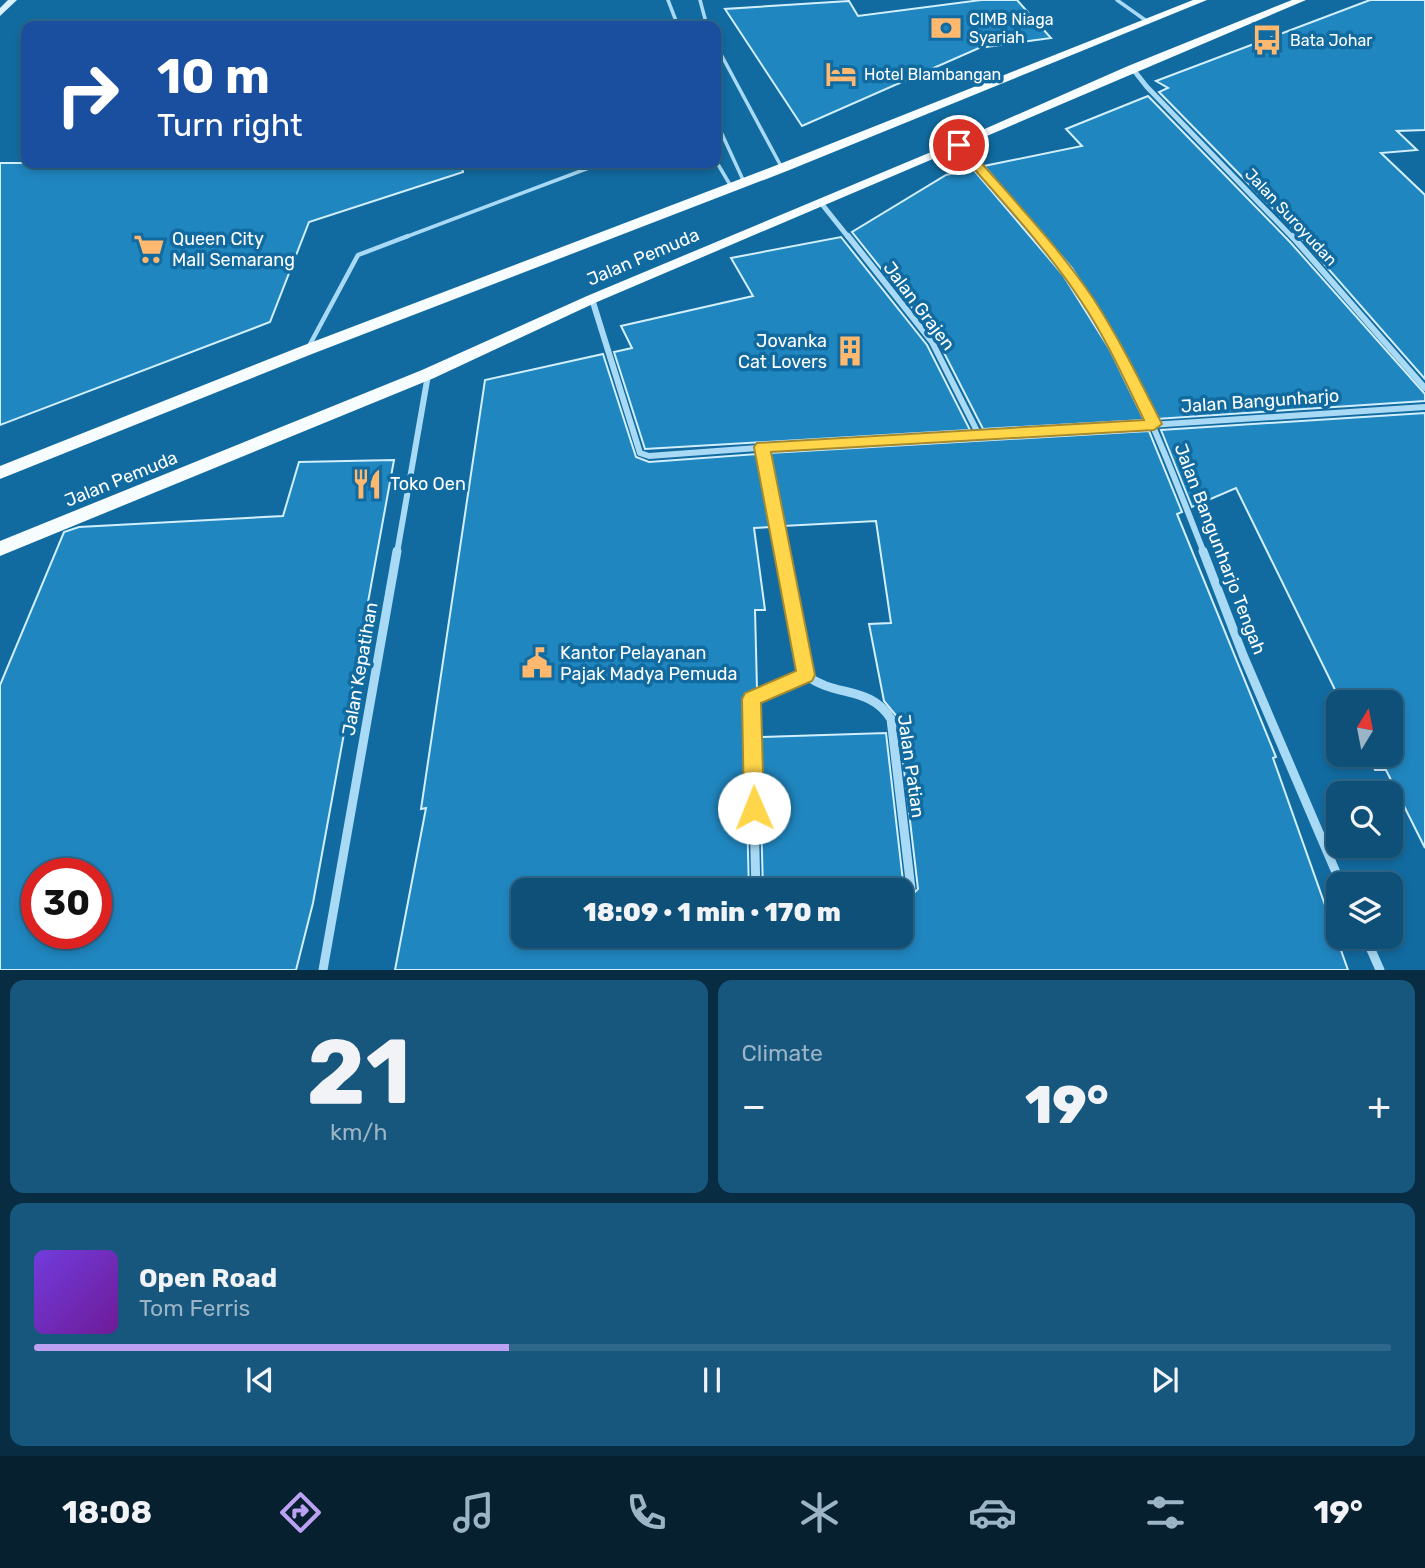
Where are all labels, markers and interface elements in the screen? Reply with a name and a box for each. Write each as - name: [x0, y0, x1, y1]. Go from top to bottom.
- place label: CIMB Niaga Syariah: [969, 10, 1054, 47]
- bank icon: CIMB Niaga Syariah: [929, 11, 963, 45]
- bus stop icon: Bata Johar: [1250, 23, 1284, 57]
- place label: Bata Johar: [1290, 31, 1372, 50]
- text: 10 m: [157, 47, 270, 105]
- icon: right: [42, 49, 133, 140]
- hotel icon: Hotel Blambangan: [824, 57, 858, 91]
- place label: Hotel Blambangan: [864, 65, 1001, 84]
- text: Turn right: [157, 106, 302, 144]
- pin: [929, 115, 989, 175]
- icon: arrive: [940, 126, 978, 164]
- street label: Jalan Suroyudan: [1241, 164, 1341, 270]
- street label: Jalan Pemuda: [584, 223, 702, 291]
- place label: Queen City Mall Semarang: [172, 228, 295, 271]
- supermarket icon: Queen City Mall Semarang: [132, 232, 166, 266]
- street label: Jalan Grajen: [878, 257, 960, 355]
- place label: Jovanka Cat Lovers: [738, 330, 827, 373]
- building icon: Jovanka Cat Lovers: [833, 334, 867, 368]
- street label: Jalan Bangunharjo: [1180, 384, 1340, 418]
- street label: Jalan Bangunharjo Tengah: [1170, 440, 1270, 658]
- street label: Jalan Pemuda: [61, 446, 181, 512]
- restaurant icon: Toko Oen: [350, 467, 384, 501]
- place label: Toko Oen: [390, 473, 466, 495]
- street label: Jalan Kepatihan: [337, 601, 383, 737]
- place label: Kantor Pelayanan Pajak Madya Pemuda: [560, 642, 737, 685]
- public building icon: Kantor Pelayanan Pajak Madya Pemuda: [520, 646, 554, 680]
- north arrow: [1326, 690, 1404, 766]
- map controls: [1326, 690, 1403, 949]
- street label: Jalan Patian: [893, 713, 929, 819]
- position arrow: [717, 771, 791, 845]
- button: search: [1326, 781, 1403, 858]
- speed limit sign: 30: [21, 858, 112, 949]
- button: layers: [1326, 872, 1403, 949]
- text: 18:09 · 1 min · 170 m: [583, 897, 841, 928]
- text: 21: [307, 1018, 411, 1126]
- text: Climate: [742, 1039, 823, 1067]
- text: 19°: [1025, 1074, 1109, 1136]
- text: −: [742, 1083, 766, 1129]
- text: +: [1367, 1083, 1391, 1129]
- text: km/h: [330, 1118, 387, 1146]
- text: Open Road: [139, 1263, 277, 1294]
- text: Tom Ferris: [139, 1294, 250, 1322]
- icon: previous: [241, 1361, 279, 1399]
- icon: pause: [693, 1361, 731, 1399]
- icon: next: [1146, 1361, 1184, 1399]
- icon: directions: [276, 1488, 325, 1537]
- icon: music: [449, 1488, 498, 1537]
- icon: phone: [622, 1488, 671, 1537]
- icon: climate: [795, 1488, 844, 1537]
- icon: car: [968, 1488, 1017, 1537]
- icon: filters: [1141, 1488, 1190, 1537]
- text: 18:08: [62, 1493, 152, 1531]
- text: 19°: [1313, 1493, 1363, 1531]

